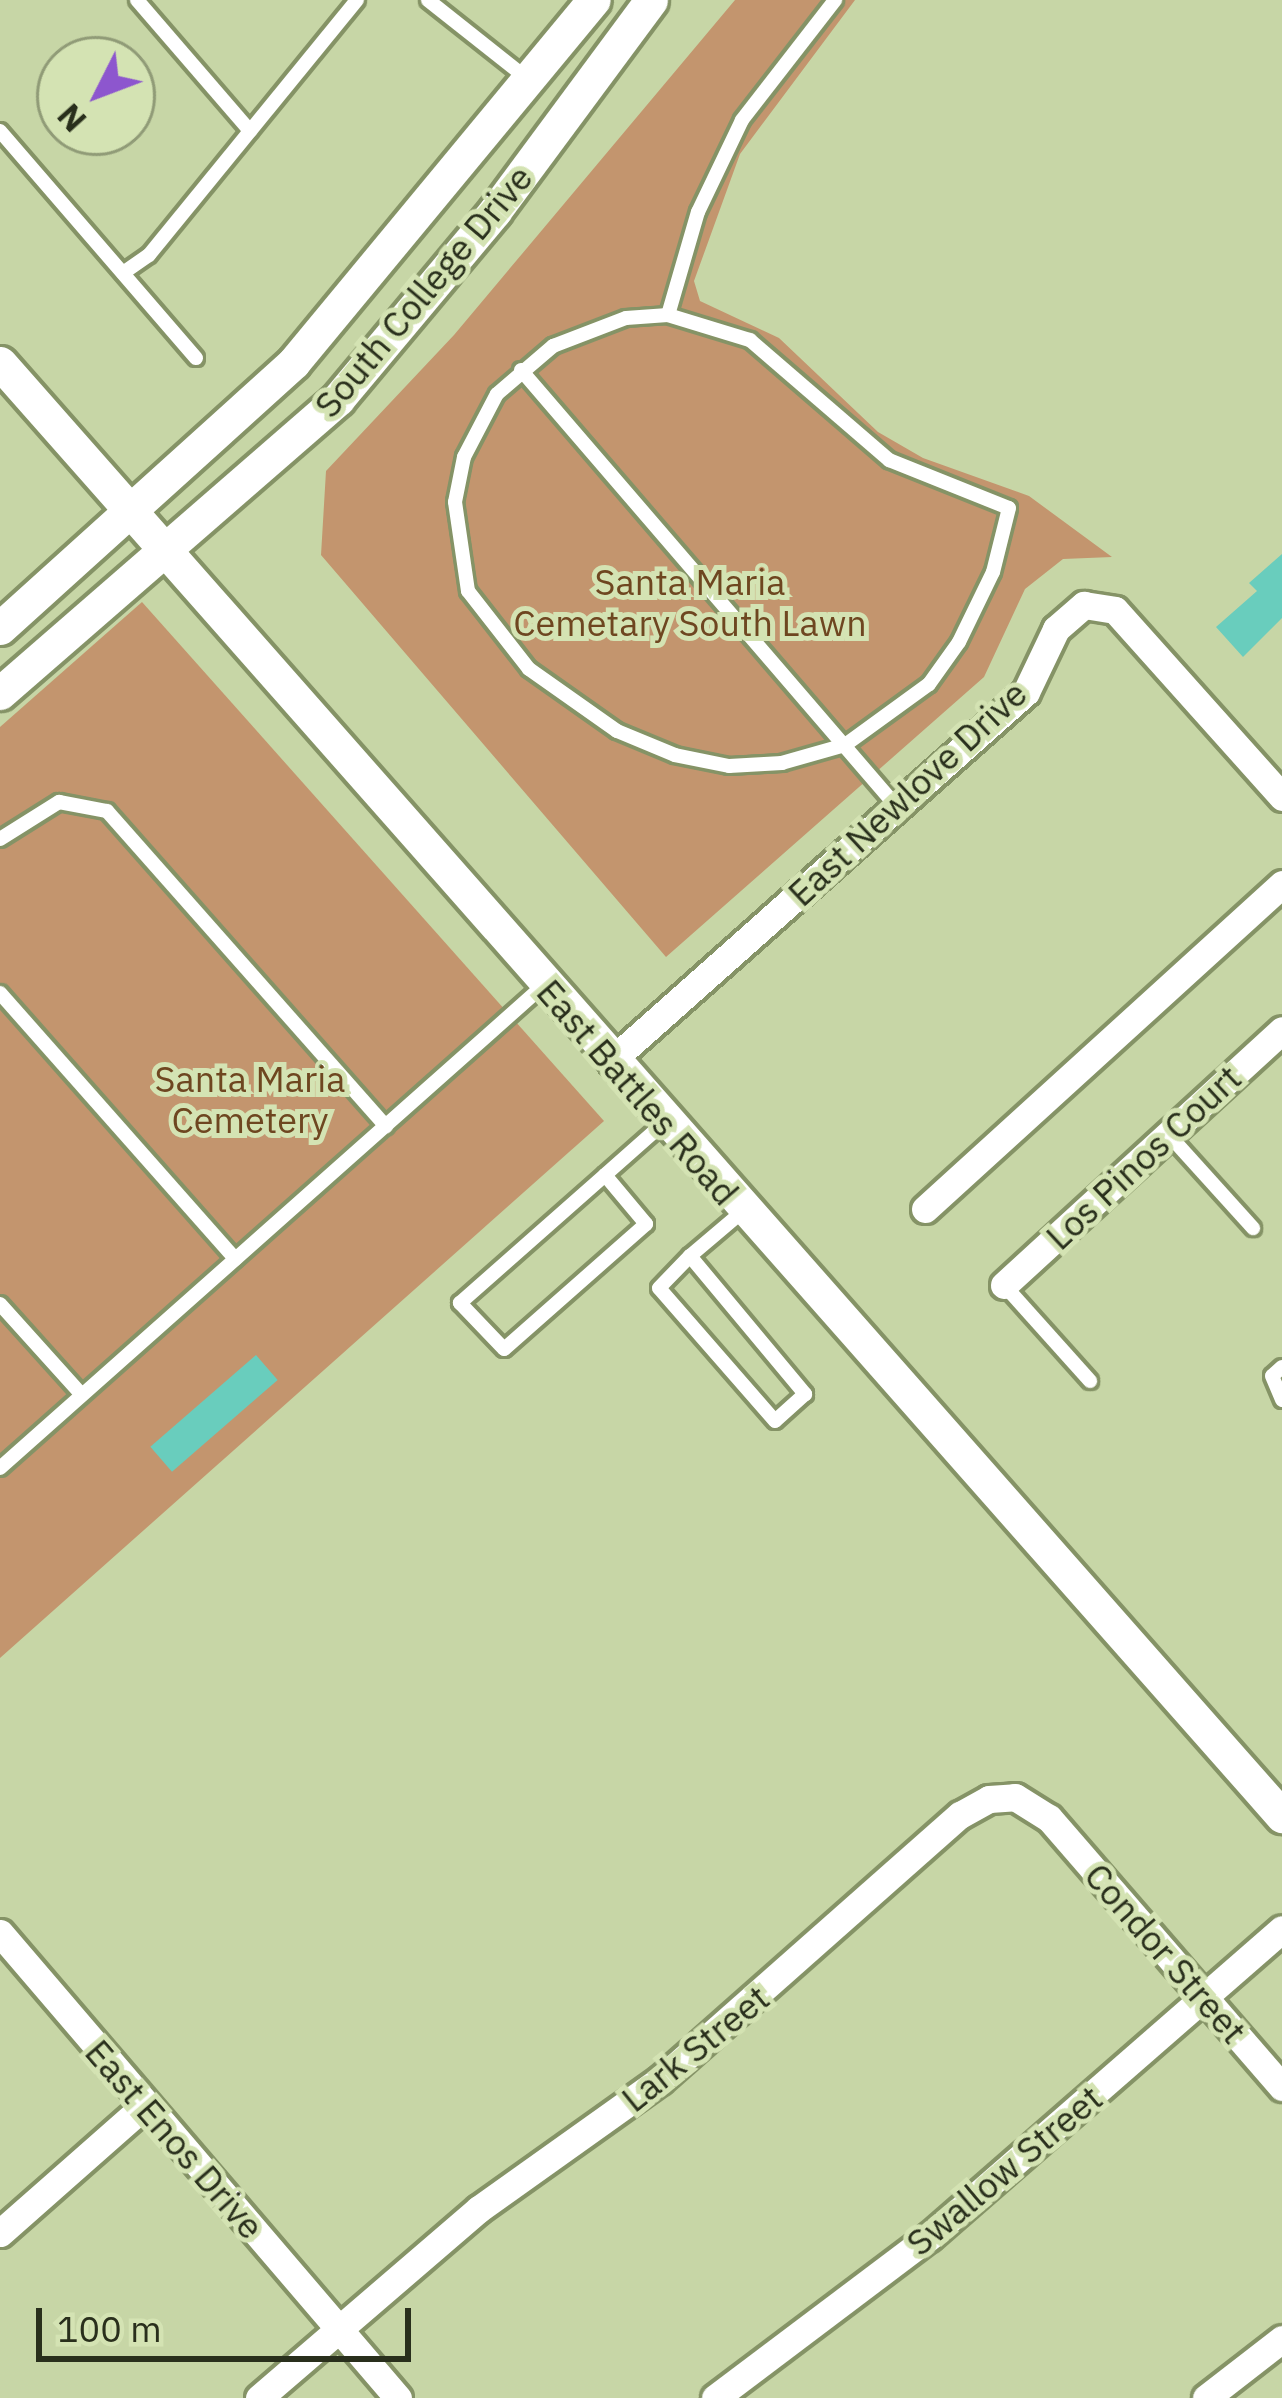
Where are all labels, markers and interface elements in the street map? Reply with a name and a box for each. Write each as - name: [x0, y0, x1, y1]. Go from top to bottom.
- north arrow: [36, 36, 156, 156]
- text: N: [47, 95, 95, 142]
- street label: South College Drive: [305, 156, 541, 426]
- park label: Santa Maria Cemetary South Lawn: [513, 559, 867, 644]
- street label: East Newlove Drive: [779, 671, 1035, 915]
- street label: East Battles Road: [528, 970, 748, 1214]
- park label: Santa Maria Cemetery: [155, 1056, 345, 1141]
- street label: Los Pinos Court: [1037, 1056, 1249, 1258]
- street label: Condor Street: [1076, 1854, 1256, 2052]
- street label: Lark Street: [613, 1976, 777, 2120]
- street label: East Enos Drive: [77, 2031, 273, 2247]
- street label: Swallow Street: [898, 2076, 1110, 2264]
- scale bar: [42, 2284, 417, 2358]
- text: 100 m: [57, 2305, 162, 2352]

